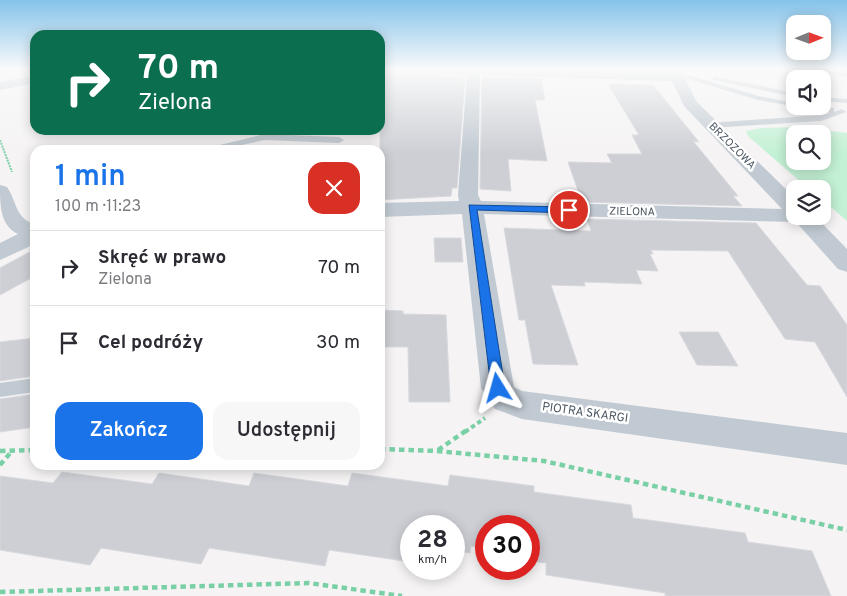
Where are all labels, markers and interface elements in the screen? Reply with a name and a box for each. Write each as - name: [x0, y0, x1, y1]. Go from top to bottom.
- north arrow: [786, 15, 831, 60]
- map controls: [786, 15, 831, 225]
- text: 70 m: [138, 47, 219, 91]
- icon: right: [55, 50, 120, 115]
- button: sound: [786, 70, 831, 115]
- text: Zielona: [138, 90, 212, 117]
- street label: BRZOZOWA: [706, 120, 758, 172]
- button: search: [786, 125, 831, 170]
- text: 1 min: [55, 159, 126, 196]
- button: close: [308, 162, 360, 214]
- button: layers: [786, 180, 831, 225]
- pin: [548, 189, 590, 231]
- icon: arrive: [555, 196, 583, 224]
- text: 100 m · 11:23: [55, 197, 141, 217]
- street label: ZIELONA: [609, 205, 655, 219]
- text: Skręć w prawo: [98, 246, 226, 270]
- icon: right: [55, 254, 83, 282]
- text: 70 m: [318, 256, 360, 280]
- text: Zielona: [98, 270, 152, 290]
- icon: arrive: [55, 329, 83, 357]
- text: Cel podróży: [98, 331, 203, 355]
- text: 30 m: [316, 331, 360, 355]
- position arrow: [471, 361, 523, 413]
- street label: PIOTRA SKARGI: [541, 399, 629, 427]
- button: Zakończ: [55, 402, 203, 460]
- button: Udostępnij: [213, 402, 360, 460]
- speed limit sign: 30: [475, 515, 540, 580]
- text: 28: [417, 525, 448, 557]
- text: km/h: [418, 552, 447, 568]

